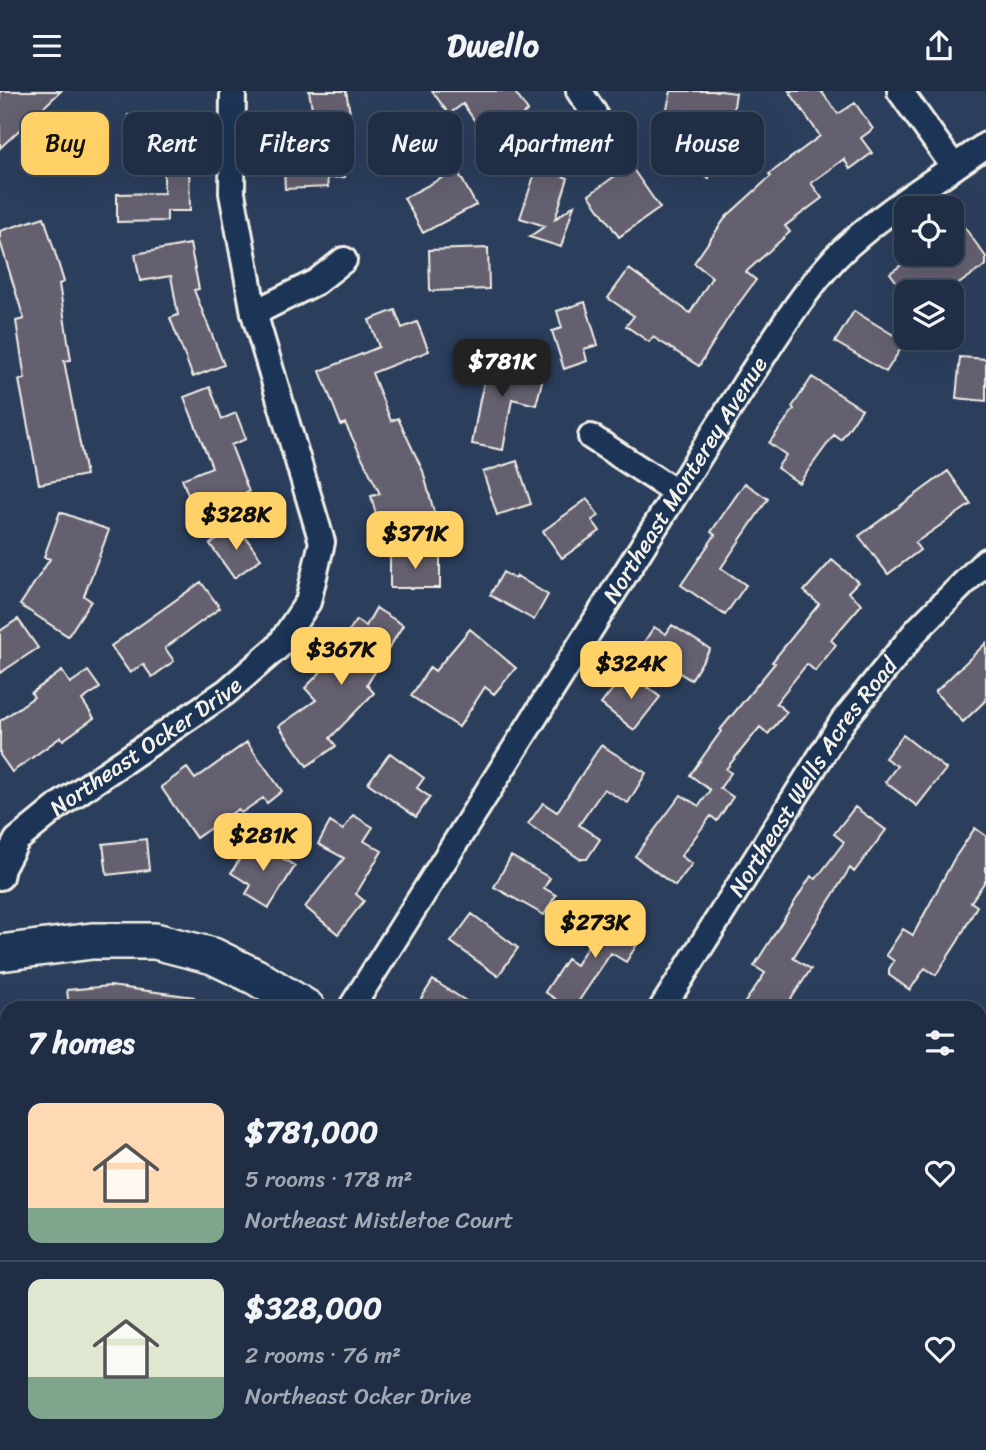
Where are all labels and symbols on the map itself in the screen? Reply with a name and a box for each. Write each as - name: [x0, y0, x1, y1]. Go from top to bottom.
- pin: $781K: [453, 339, 551, 399]
- street label: Northeast Monterey Avenue: [591, 348, 778, 611]
- pin: $328K: [187, 493, 285, 552]
- pin: $371K: [366, 511, 464, 571]
- pin: $367K: [292, 627, 390, 687]
- pin: $324K: [582, 641, 680, 701]
- street label: Northeast Wells Acres Road: [717, 646, 909, 905]
- street label: Northeast Ocker Drive: [39, 666, 251, 827]
- pin: $281K: [214, 813, 312, 873]
- pin: $273K: [546, 901, 644, 960]

